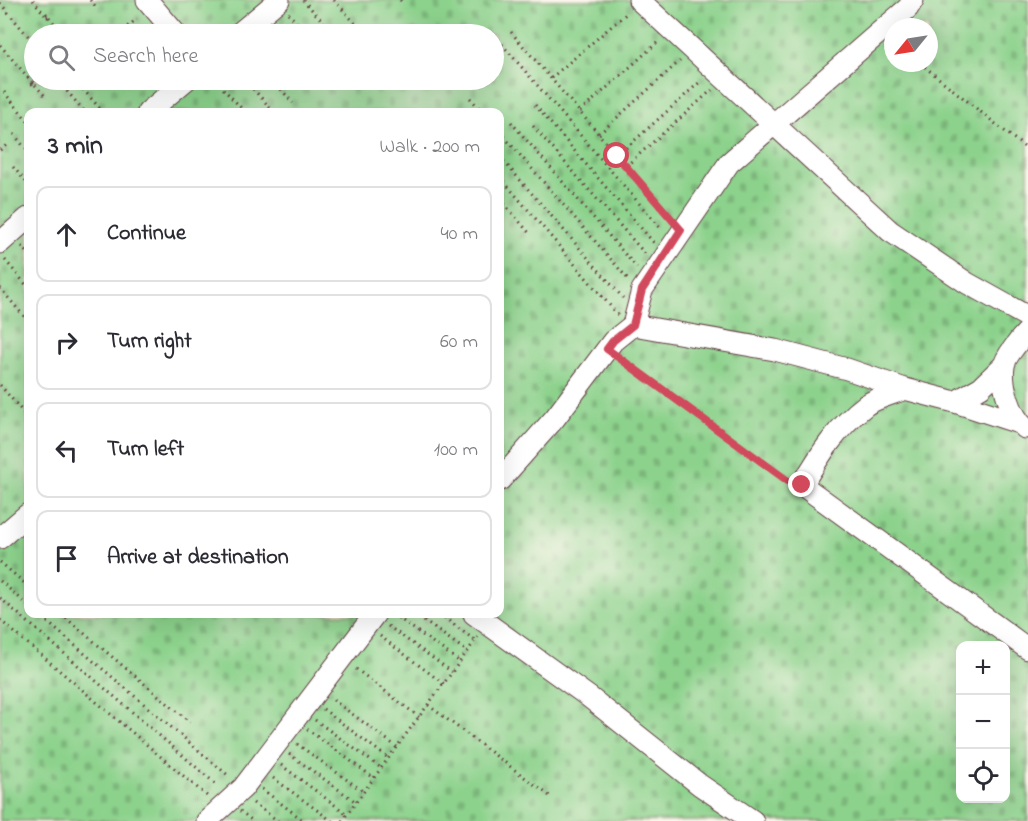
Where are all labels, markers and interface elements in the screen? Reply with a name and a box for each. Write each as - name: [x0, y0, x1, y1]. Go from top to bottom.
- north arrow: [884, 18, 938, 72]
- search box: [24, 24, 504, 90]
- icon: search: [45, 41, 78, 74]
- text: Search here: [93, 41, 198, 73]
- text: 3 min: [48, 128, 103, 166]
- text: Walk · 200 m: [380, 133, 480, 162]
- route start: [603, 142, 629, 168]
- icon: ahead: [50, 218, 83, 251]
- text: Continue: [107, 218, 186, 250]
- text: 40 m: [441, 220, 478, 249]
- icon: right: [50, 326, 83, 359]
- text: Turn right: [107, 326, 192, 358]
- text: 60 m: [440, 328, 478, 357]
- icon: left: [50, 434, 83, 467]
- text: Turn left: [107, 434, 184, 466]
- text: 100 m: [434, 436, 478, 465]
- route end: [788, 471, 814, 497]
- icon: arrive: [50, 542, 83, 575]
- text: Arrive at destination: [107, 542, 289, 574]
- map controls: [956, 641, 1010, 803]
- button: +: [956, 641, 1010, 695]
- button: −: [956, 695, 1010, 749]
- button: locate: [956, 749, 1010, 803]

